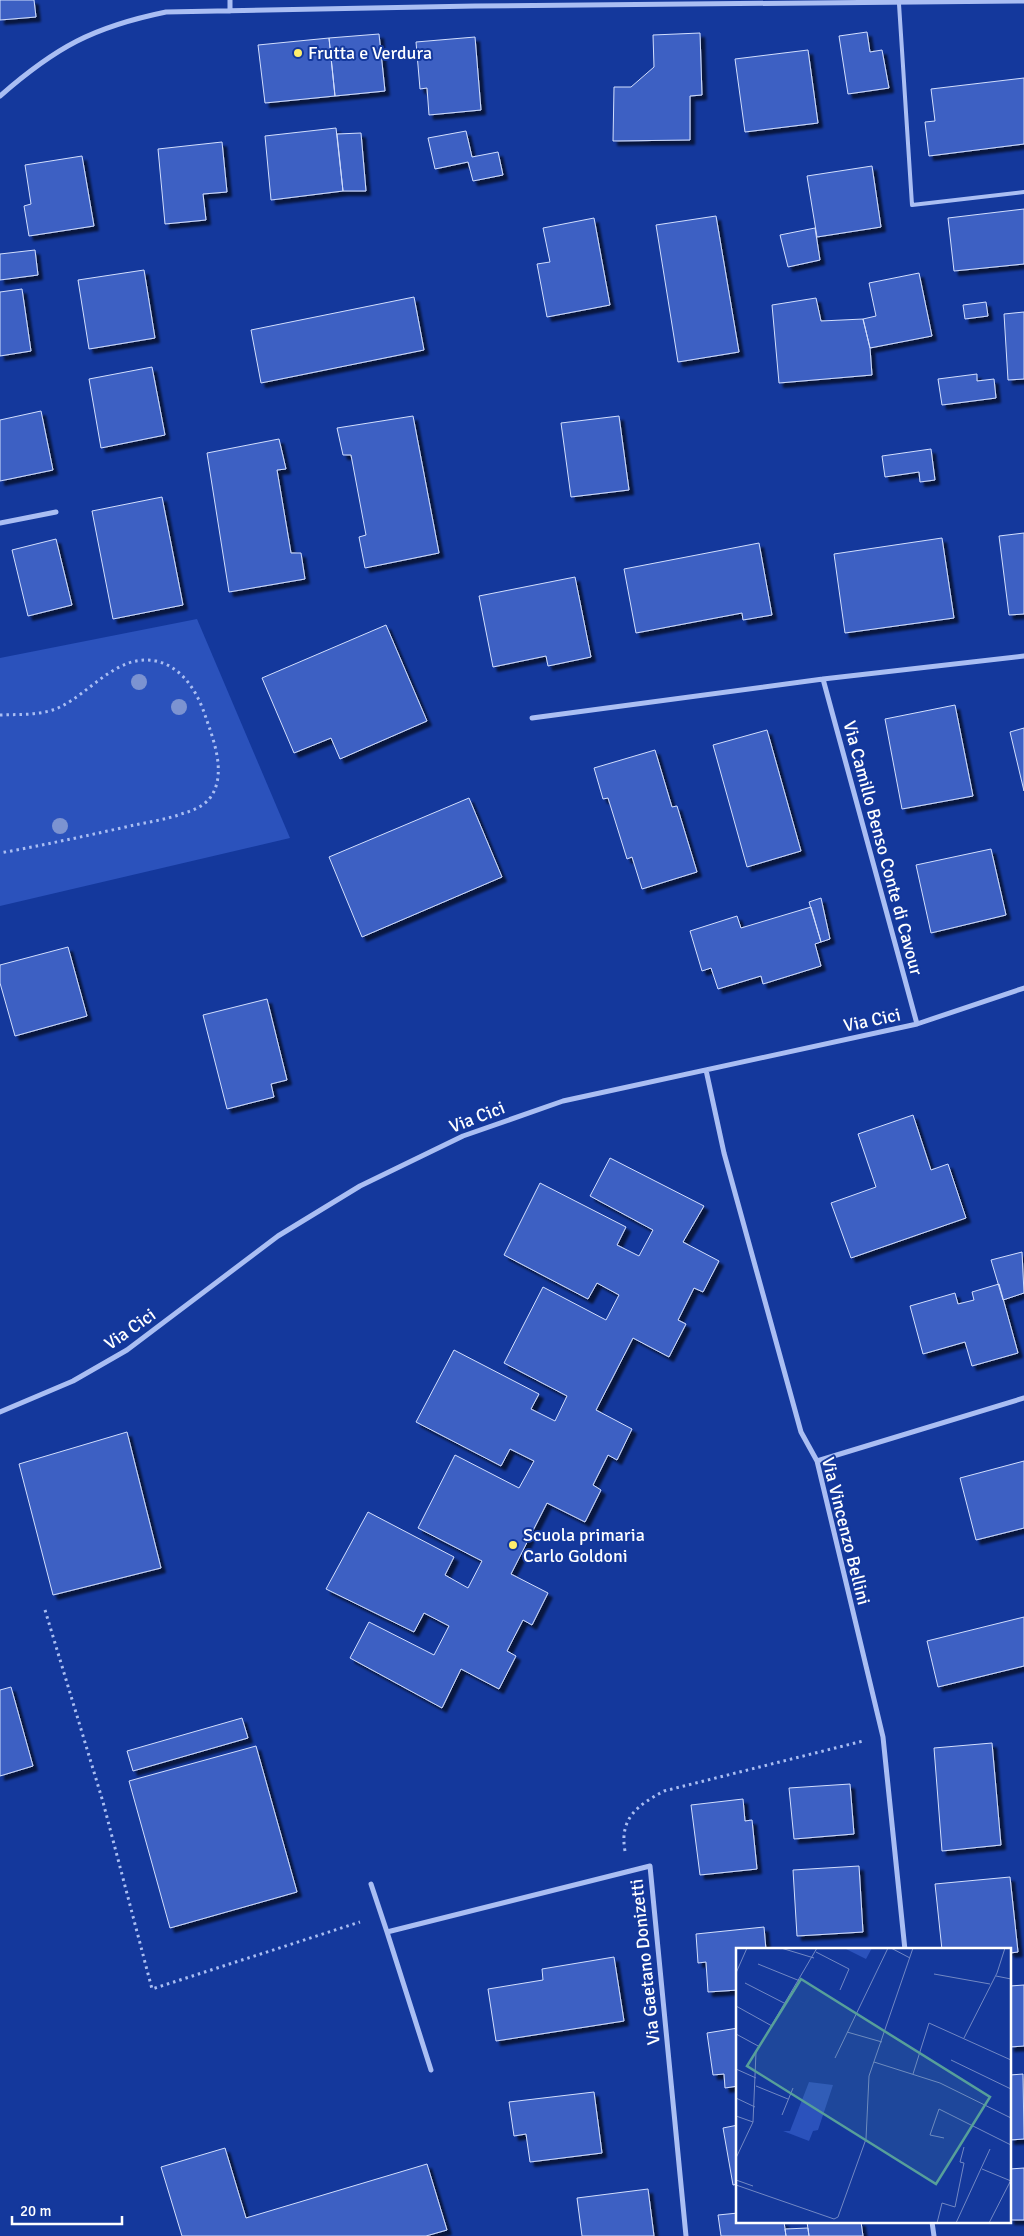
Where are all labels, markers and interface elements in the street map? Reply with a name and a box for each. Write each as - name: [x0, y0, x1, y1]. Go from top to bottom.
- place label: Frutta e Verdura: [308, 42, 432, 64]
- marker: Frutta e Verdura: [292, 47, 304, 59]
- street label: Via Camillo Benso Conte di Cavour: [838, 718, 928, 978]
- street label: Via Cici: [842, 1003, 902, 1037]
- street label: Via Cici: [446, 1096, 508, 1138]
- street label: Via Cici: [100, 1303, 160, 1355]
- street label: Via Vincenzo Bellini: [817, 1455, 875, 1607]
- place label: Scuola primaria Carlo Goldoni: [523, 1524, 645, 1567]
- marker: Scuola primaria Carlo Goldoni: [507, 1539, 519, 1551]
- street label: Via Gaetano Donizetti: [625, 1878, 665, 2046]
- inset map: [736, 1948, 1012, 2224]
- scale bar: [12, 2194, 122, 2226]
- text: 20 m: [20, 2202, 51, 2220]

